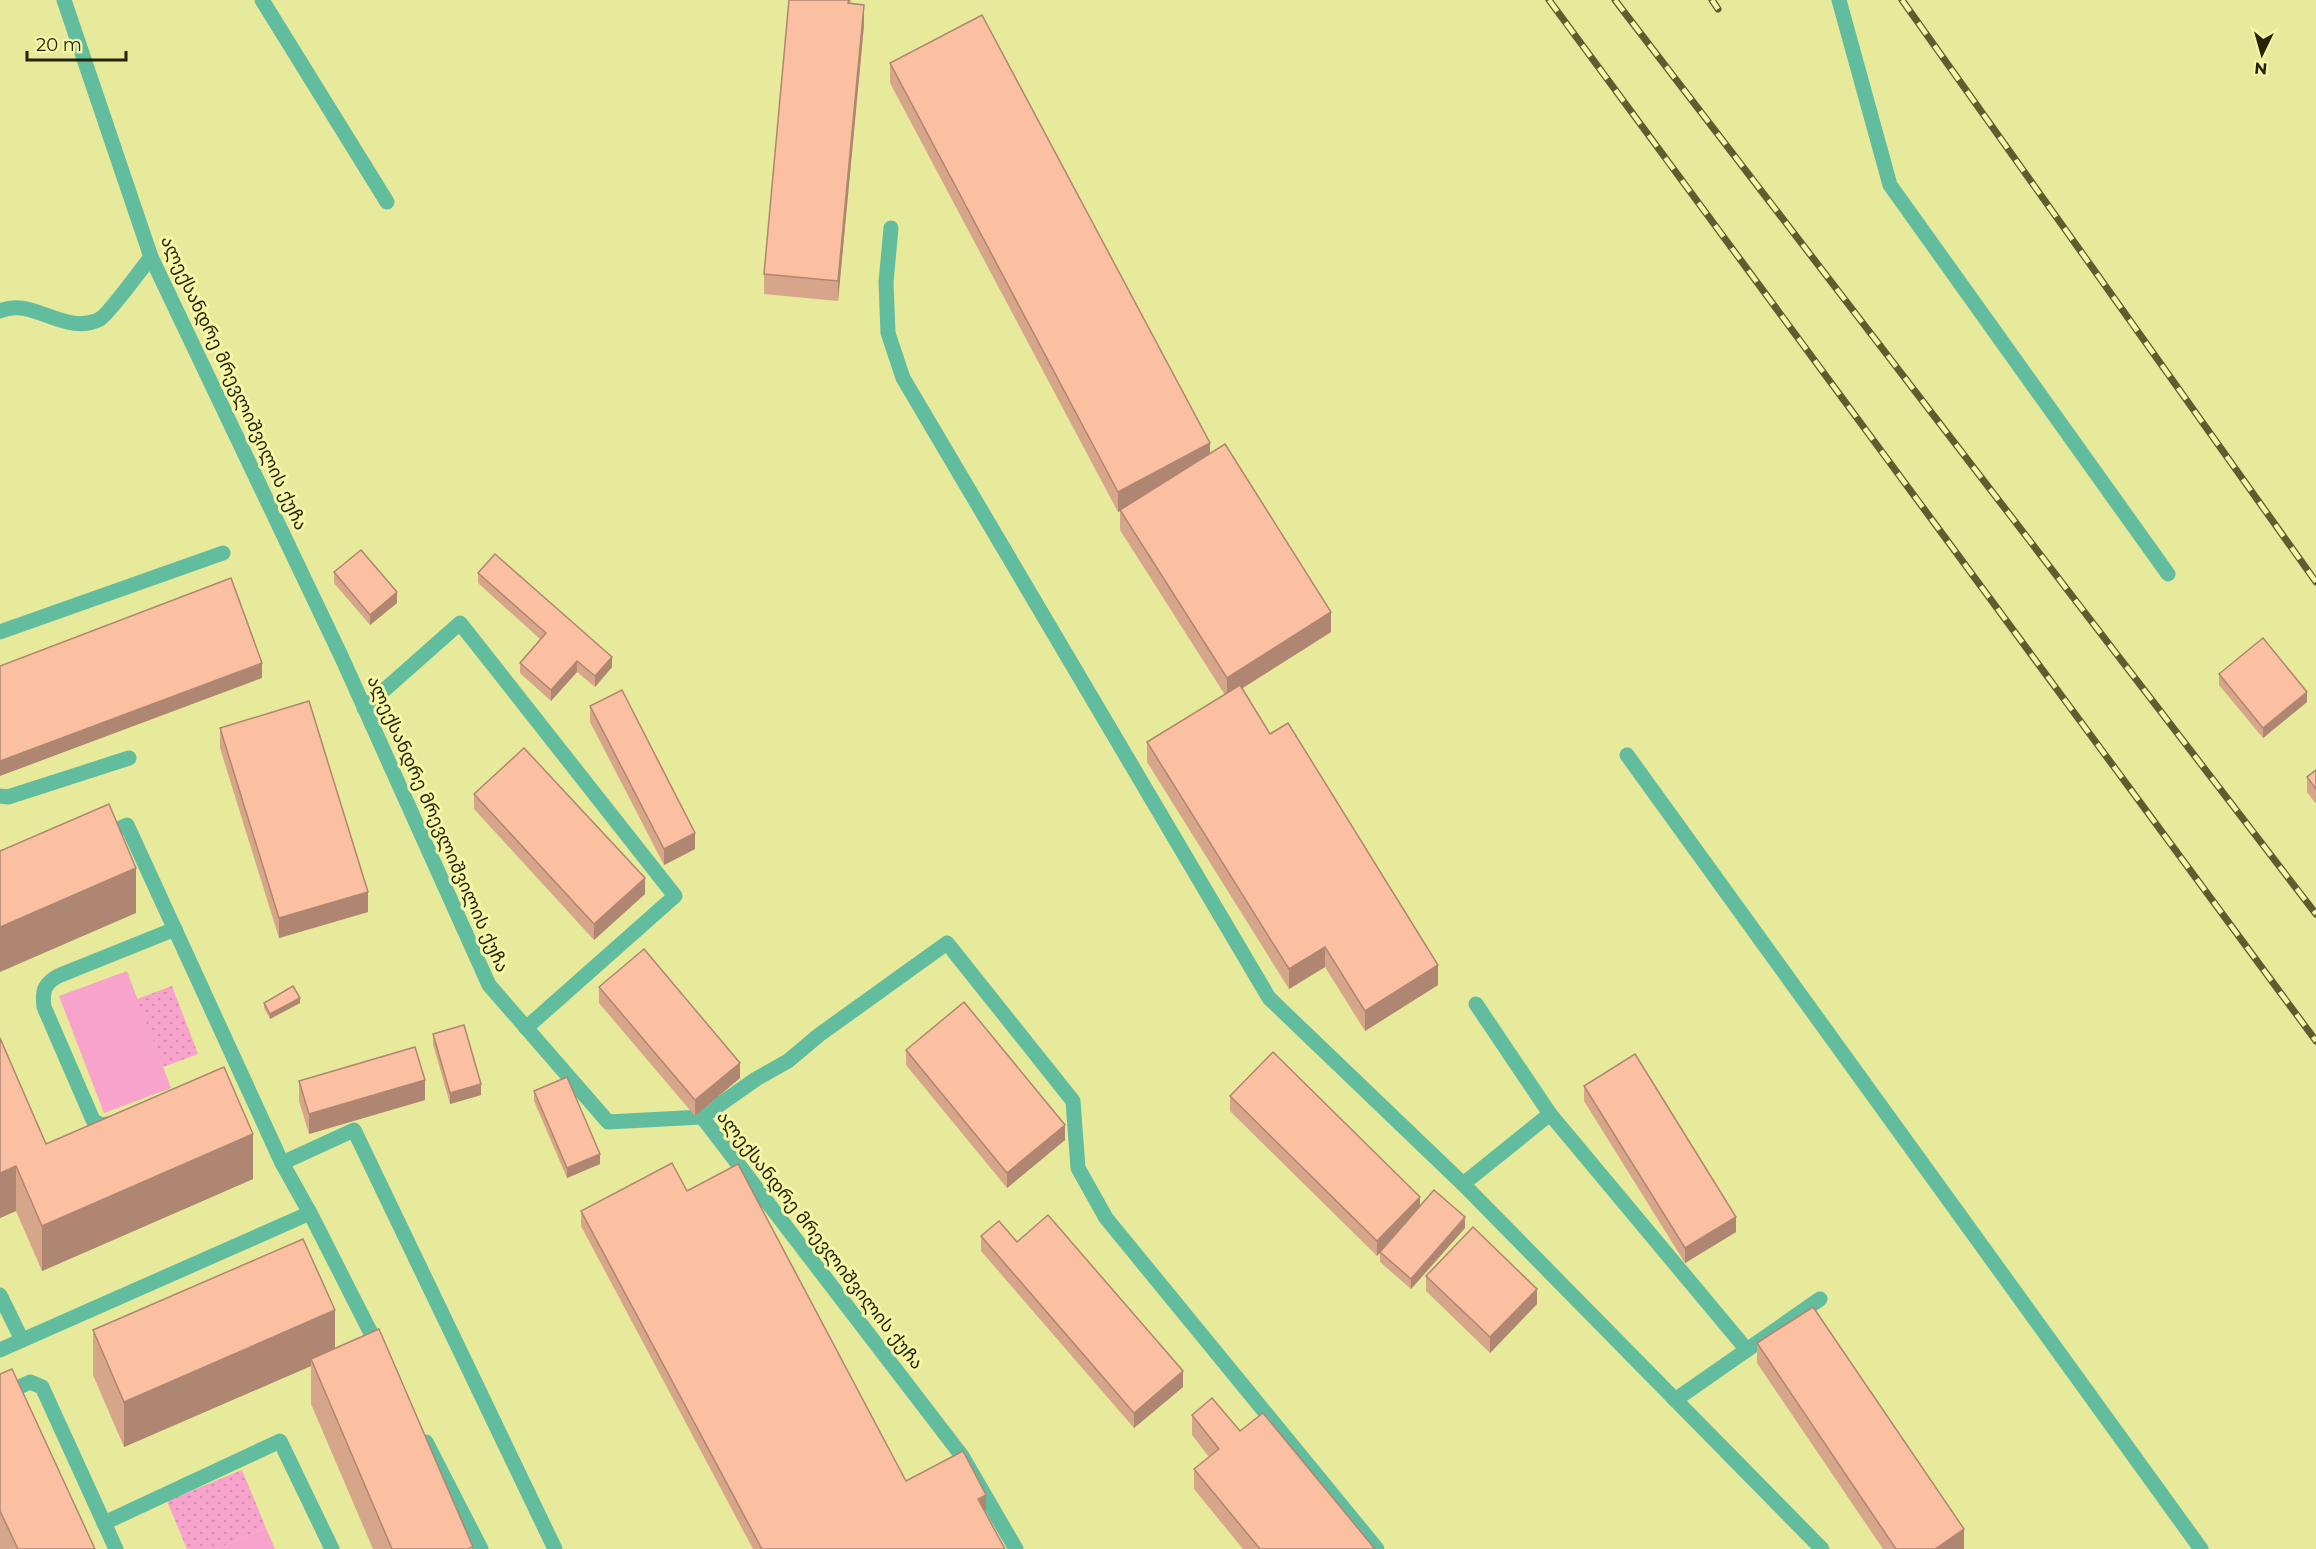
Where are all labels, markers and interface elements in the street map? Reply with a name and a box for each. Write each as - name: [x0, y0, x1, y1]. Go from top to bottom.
- scale bar: [27, 24, 126, 62]
- north arrow: [2232, 24, 2292, 84]
- text: 20 m: [36, 34, 82, 56]
- text: N: [2253, 58, 2268, 78]
- street label: ალექსანდრე მრევლიშვილის ქუჩა: [156, 232, 312, 534]
- street label: ალექსანდრე მრევლიშვილის ქუჩა: [362, 672, 514, 976]
- street label: ალექსანდრე მრევლიშვილის ქუჩა: [712, 1106, 928, 1374]

